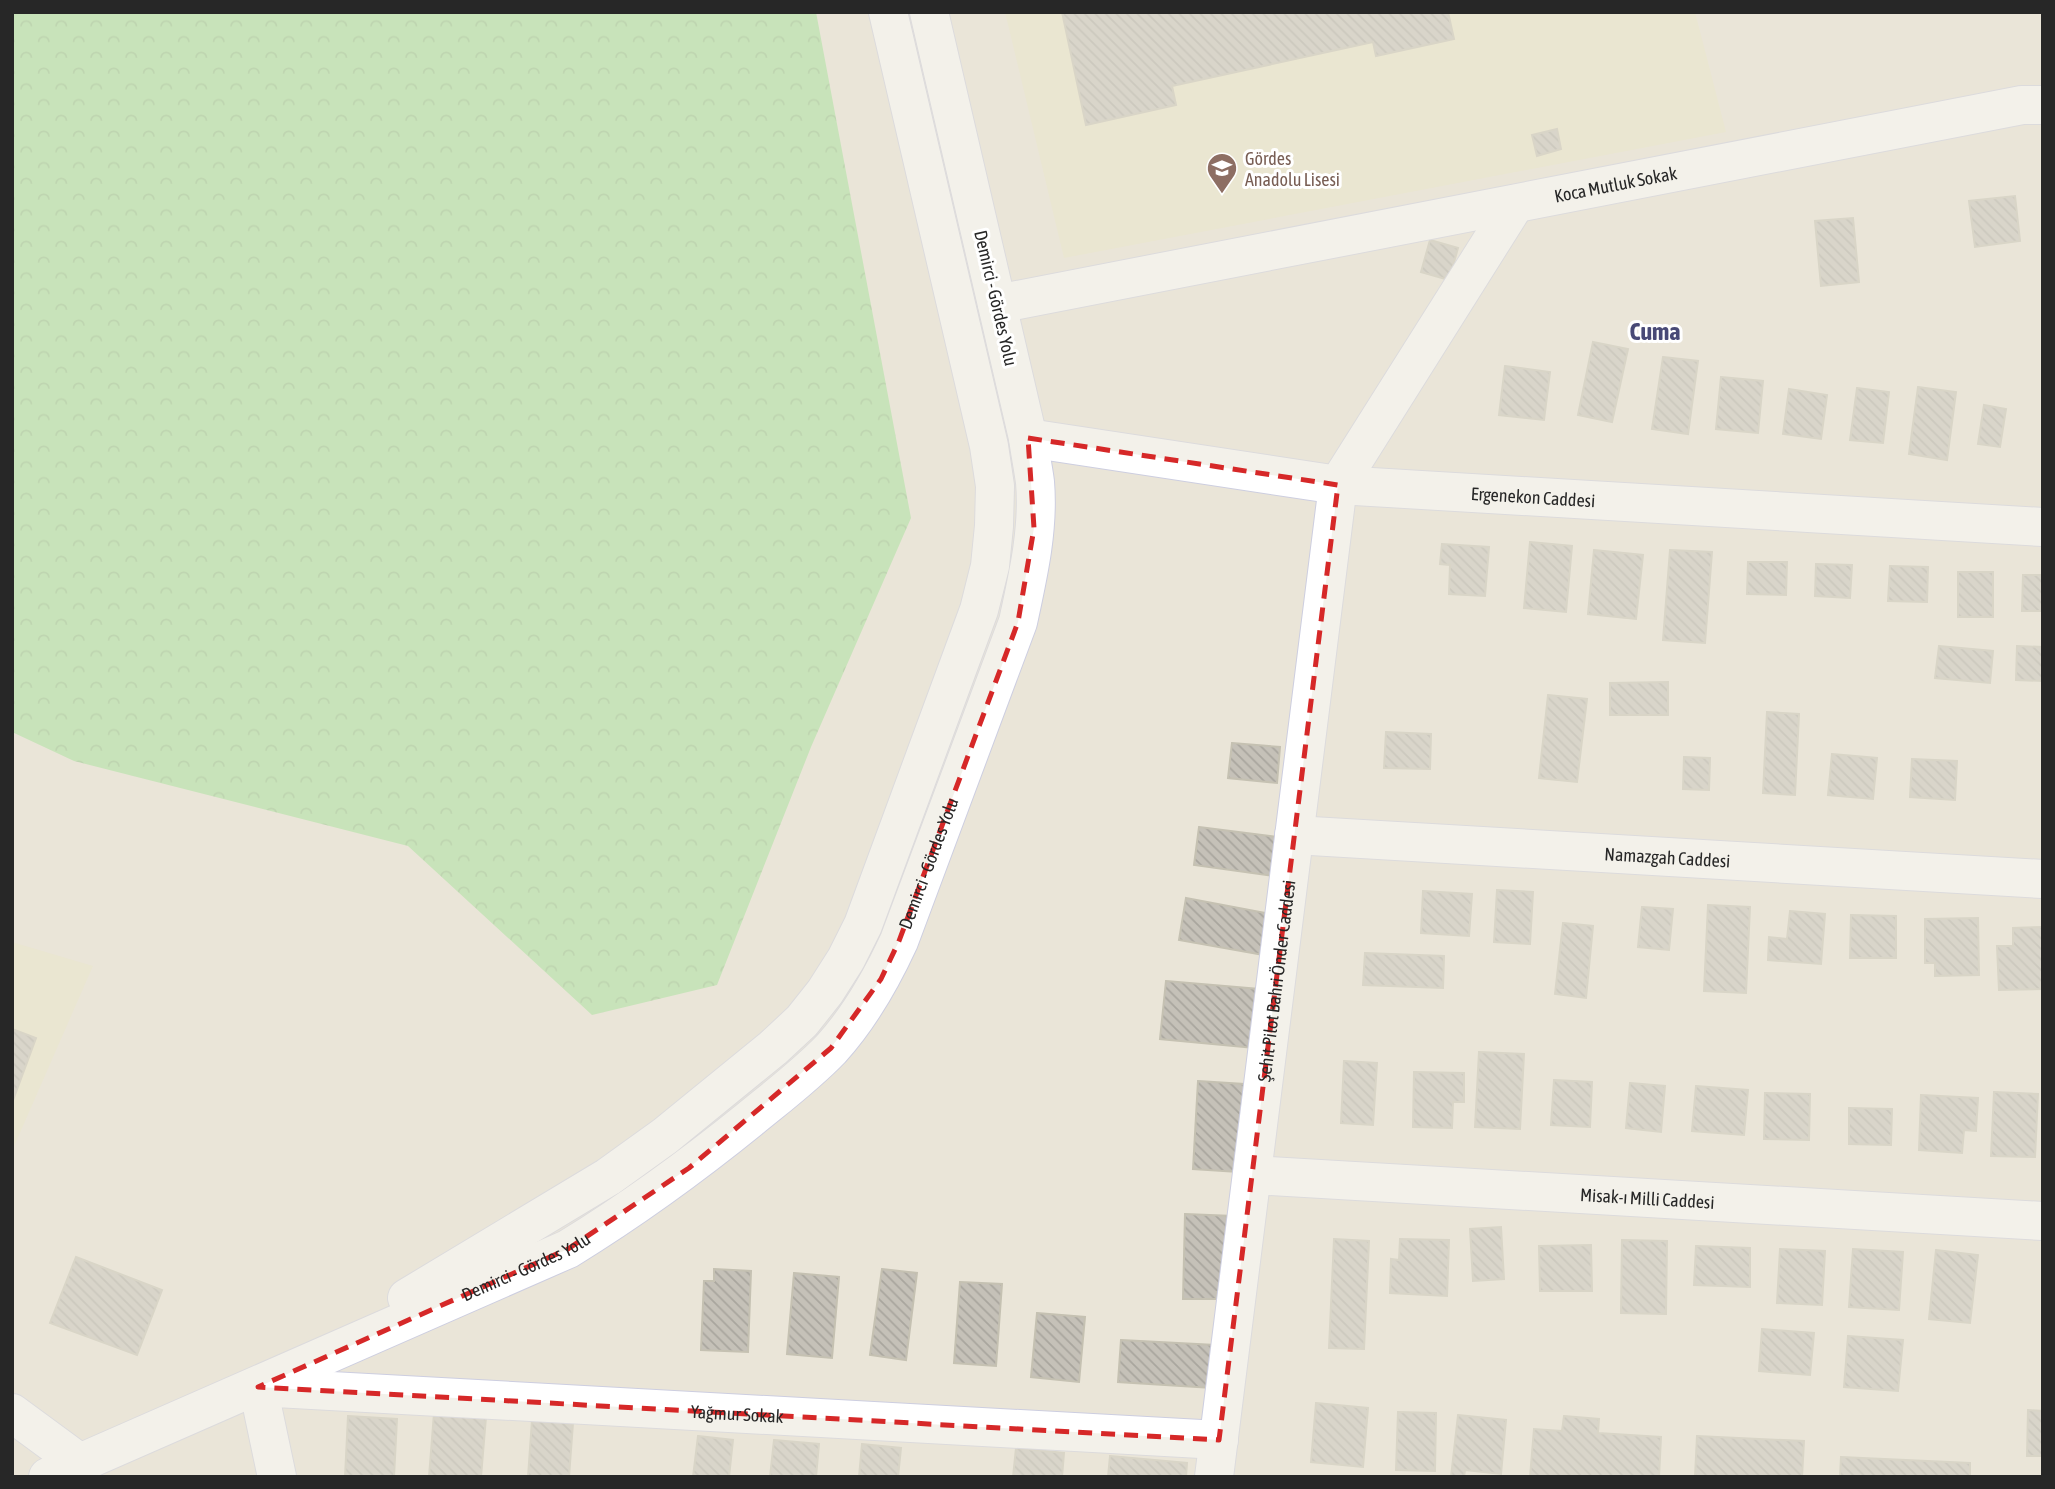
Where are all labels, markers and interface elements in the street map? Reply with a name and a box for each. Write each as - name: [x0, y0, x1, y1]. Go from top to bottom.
- place label: Gördes Anadolu Lisesi: [1245, 148, 1340, 190]
- school or university icon: Gördes Anadolu Lisesi: [1205, 151, 1239, 195]
- street label: Koca Mutluk Sokak: [1552, 162, 1679, 206]
- street label: Demirci - Gördes Yolu: [970, 228, 1022, 368]
- district label: Cuma: [1630, 318, 1680, 345]
- street label: Ergenekon Caddesi: [1470, 482, 1596, 511]
- street label: Demirci - Gördes Yolu: [894, 794, 962, 932]
- street label: Namazgah Caddesi: [1604, 843, 1731, 871]
- street label: Şehit Pilot Bahri Önder Caddesi: [1253, 879, 1299, 1083]
- street label: Misak-ı Milli Caddesi: [1580, 1184, 1715, 1212]
- street label: Demirci - Gördes Yolu: [458, 1228, 594, 1305]
- street label: Yağmur Sokak: [690, 1400, 784, 1426]

